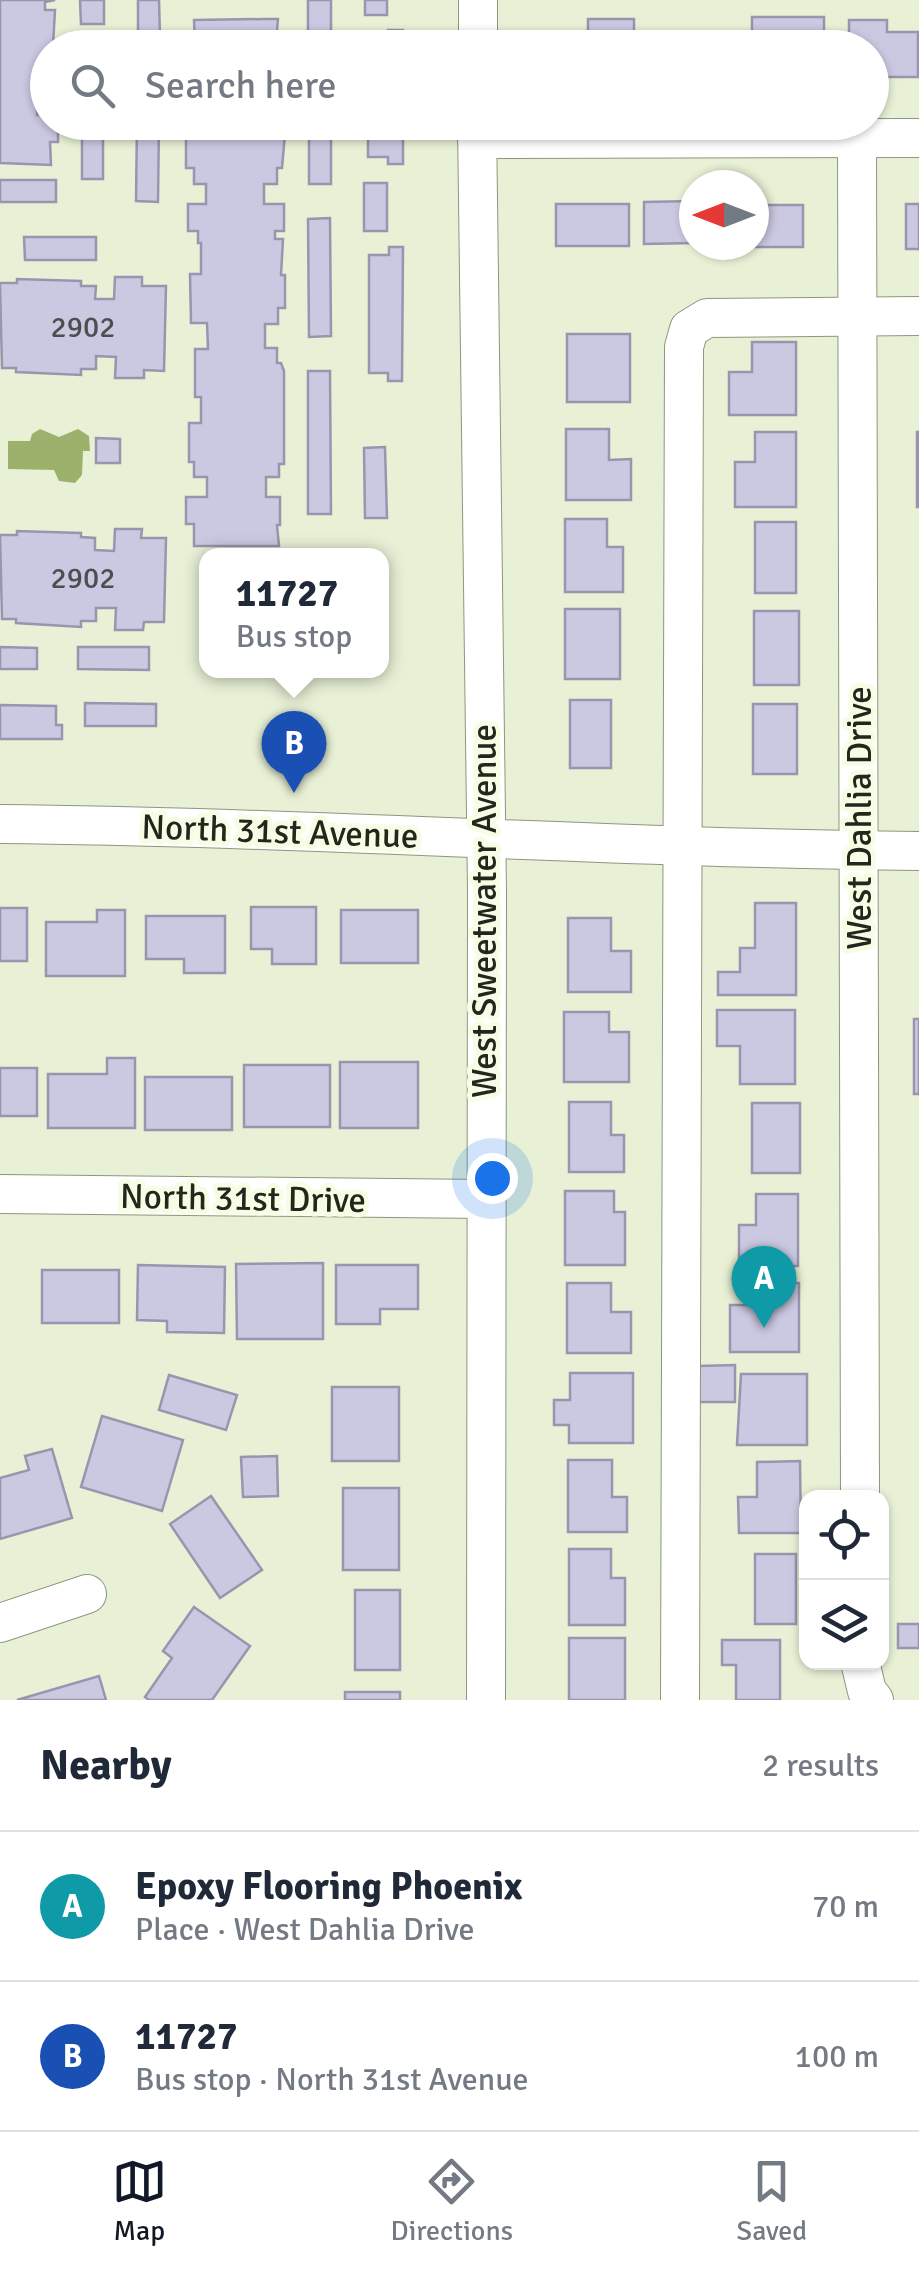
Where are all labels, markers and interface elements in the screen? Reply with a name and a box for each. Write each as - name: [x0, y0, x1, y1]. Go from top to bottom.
- search box: [30, 30, 889, 140]
- icon: search: [65, 58, 120, 113]
- text: Search here: [145, 62, 337, 109]
- north arrow: [679, 170, 769, 260]
- house number: 2902: [51, 309, 115, 346]
- popup: [199, 548, 389, 678]
- house number: 2902: [51, 560, 115, 597]
- text: 11727: [236, 570, 338, 617]
- text: Bus stop: [236, 617, 352, 656]
- street label: West Dahlia Drive: [838, 686, 881, 950]
- pin: B: [262, 710, 326, 793]
- street label: West Sweetwater Avenue: [463, 724, 506, 1098]
- street label: North 31st Avenue: [141, 805, 419, 858]
- your location: [467, 1153, 518, 1204]
- street label: North 31st Drive: [120, 1175, 366, 1222]
- pin: A: [732, 1246, 796, 1328]
- map controls: [799, 1490, 889, 1670]
- button: locate: [799, 1490, 889, 1580]
- button: layers: [799, 1580, 889, 1670]
- text: Nearby: [40, 1740, 172, 1791]
- text: 2 results: [762, 1746, 879, 1785]
- text: Epoxy Flooring Phoenix: [135, 1863, 522, 1910]
- text: A: [62, 1887, 83, 1926]
- text: 70 m: [812, 1887, 879, 1926]
- text: Place · West Dahlia Drive: [135, 1910, 474, 1949]
- text: 11727: [135, 2013, 238, 2060]
- text: B: [63, 2037, 82, 2076]
- text: 100 m: [795, 2037, 879, 2076]
- text: Bus stop · North 31st Avenue: [135, 2060, 529, 2099]
- tab: Map: [112, 2154, 167, 2248]
- tab: Directions: [391, 2154, 513, 2248]
- tab: Saved: [737, 2154, 807, 2248]

